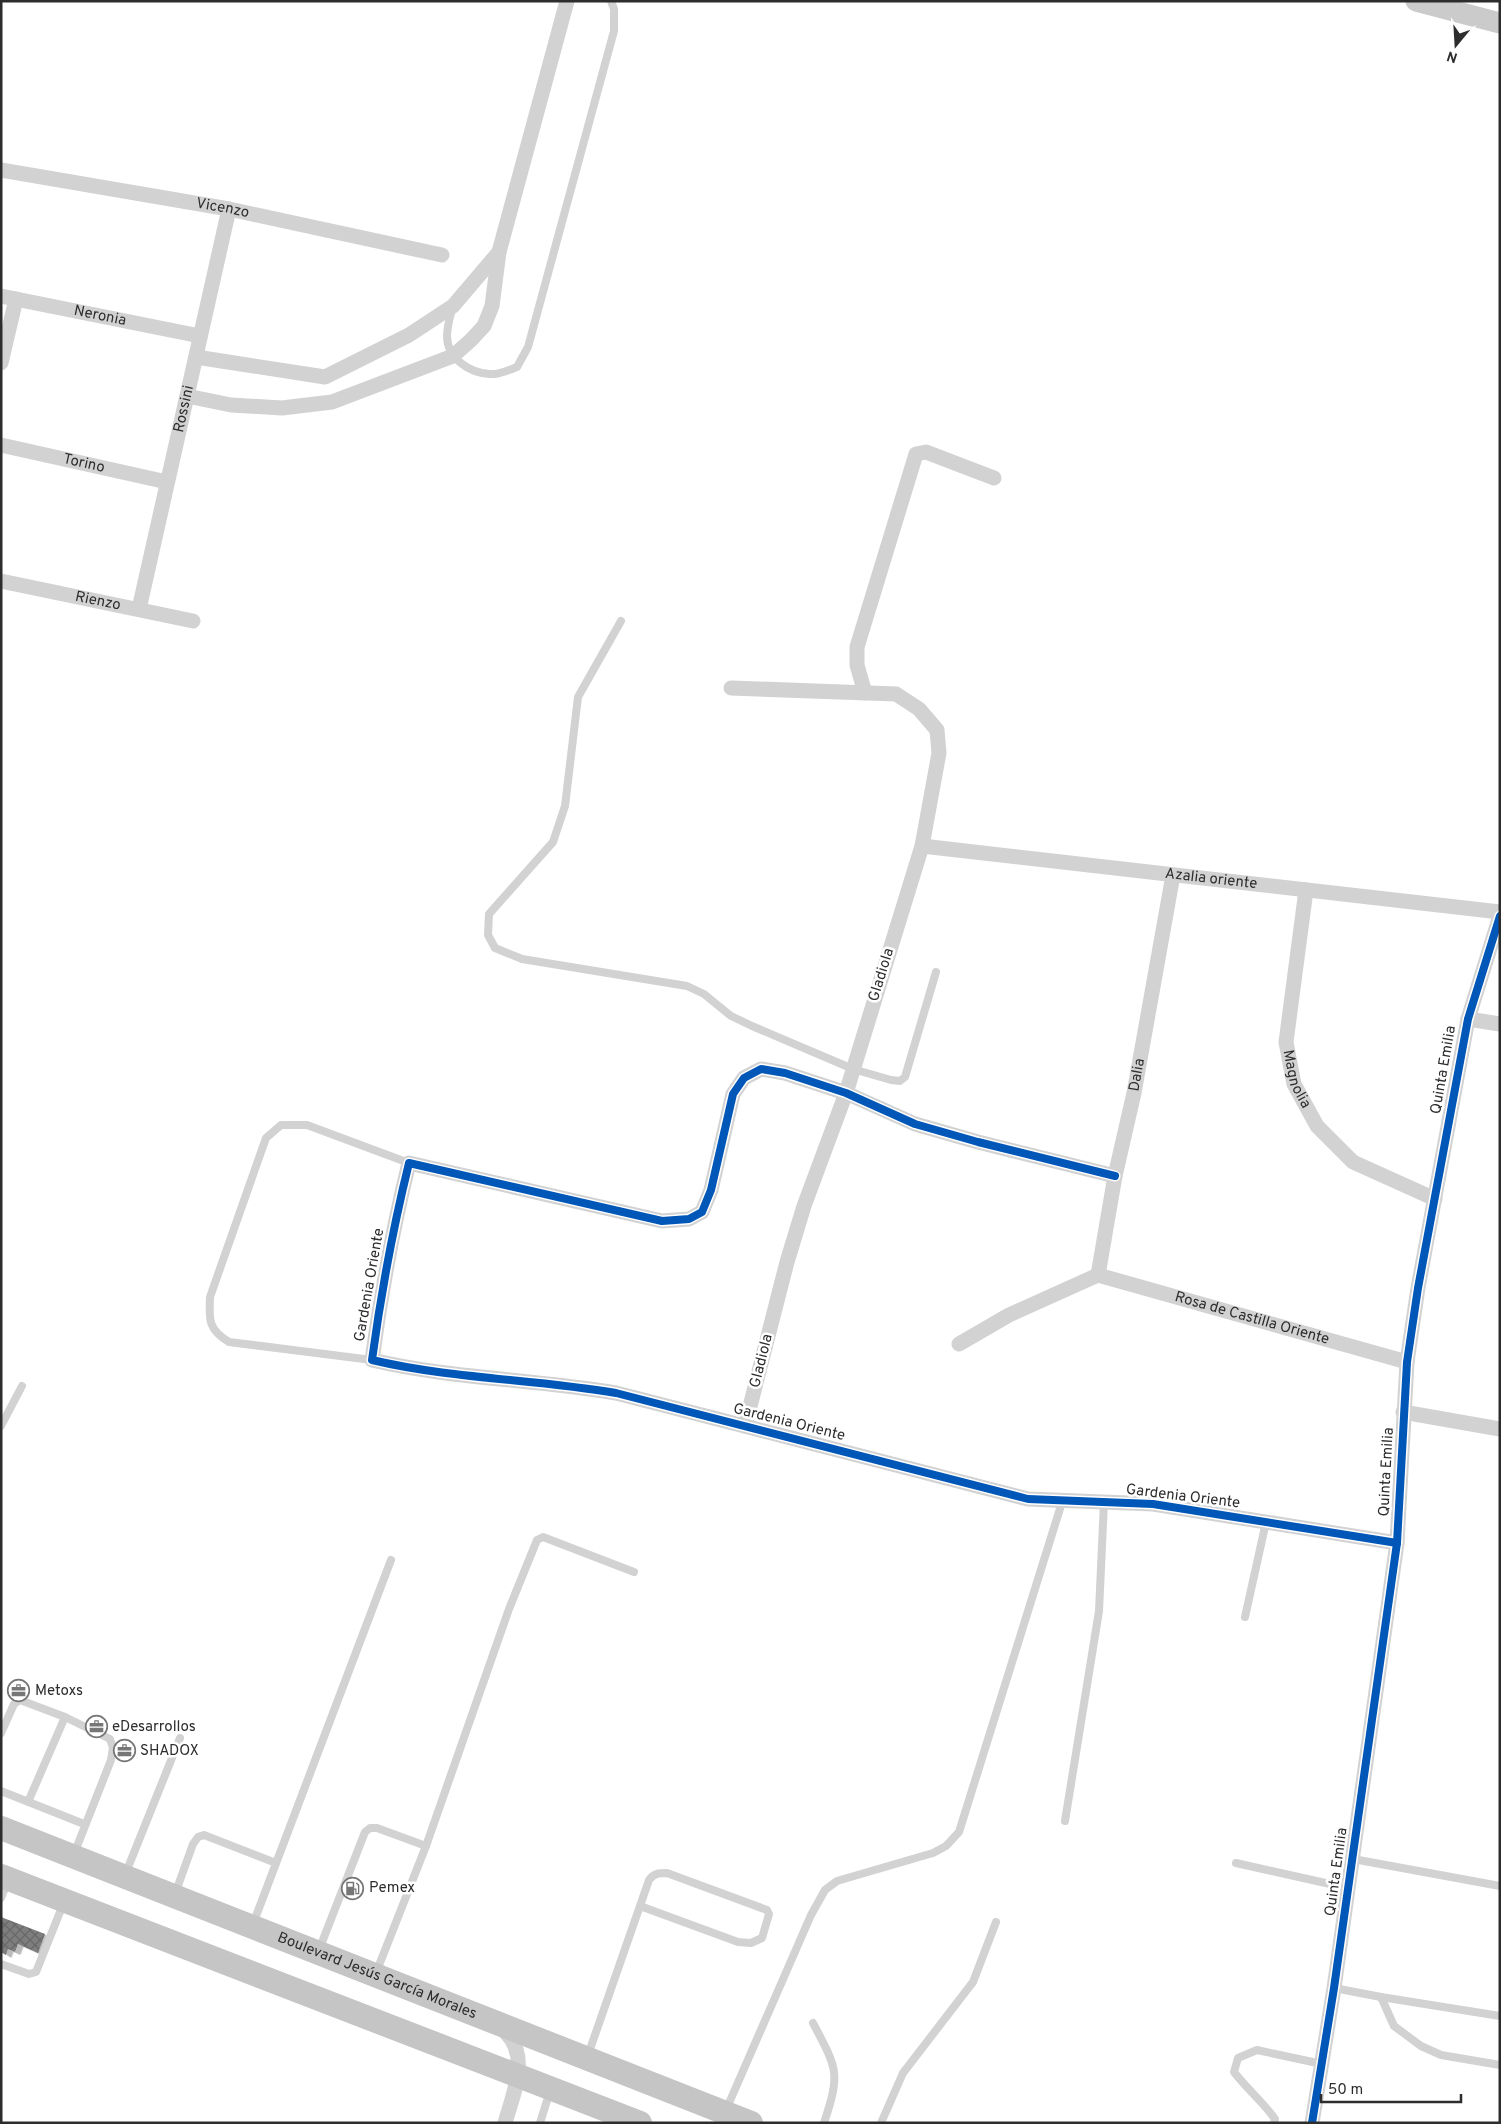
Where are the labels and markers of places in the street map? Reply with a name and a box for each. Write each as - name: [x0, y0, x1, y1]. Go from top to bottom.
- office icon: Metoxs: [7, 1679, 31, 1703]
- place label: Metoxs: [35, 1682, 83, 1701]
- office icon: eDesarrollos: [84, 1715, 108, 1739]
- place label: eDesarrollos: [112, 1718, 196, 1737]
- office icon: SHADOX: [112, 1739, 136, 1763]
- place label: SHADOX: [140, 1742, 199, 1761]
- fuel station icon: Pemex: [341, 1876, 365, 1900]
- place label: Pemex: [369, 1879, 415, 1898]

